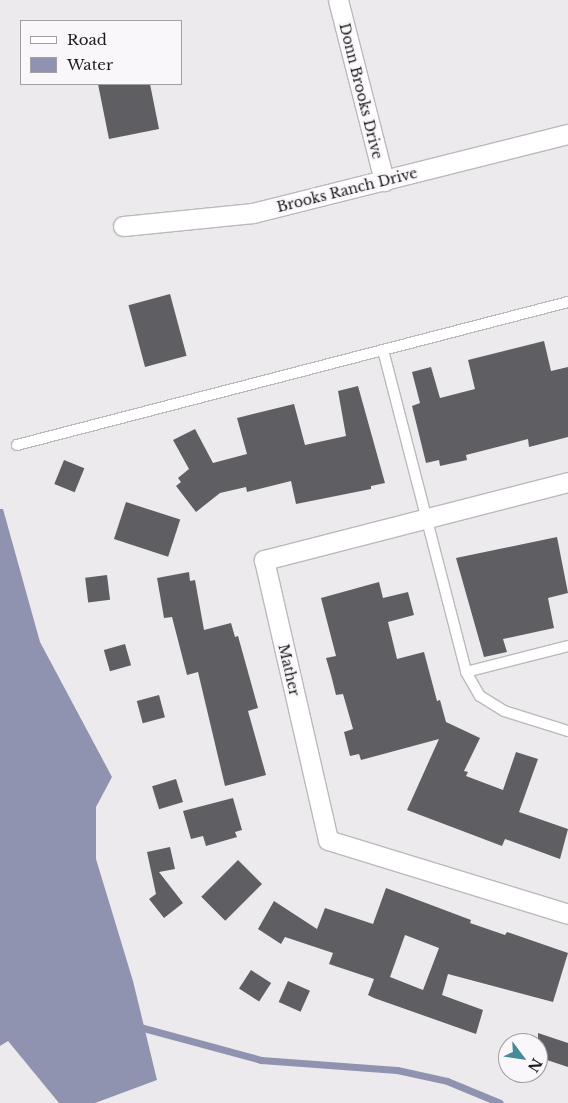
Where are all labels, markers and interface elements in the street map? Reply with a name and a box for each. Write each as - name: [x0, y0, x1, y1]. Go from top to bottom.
- legend: [20, 20, 182, 85]
- street label: Donn Brooks Drive: [336, 21, 386, 161]
- text: Road: [67, 30, 107, 49]
- text: Water: [67, 55, 113, 74]
- street label: Brooks Ranch Drive: [275, 164, 419, 216]
- street label: Mather: [275, 642, 303, 698]
- north arrow: [498, 1033, 548, 1083]
- text: N: [524, 1055, 546, 1075]

